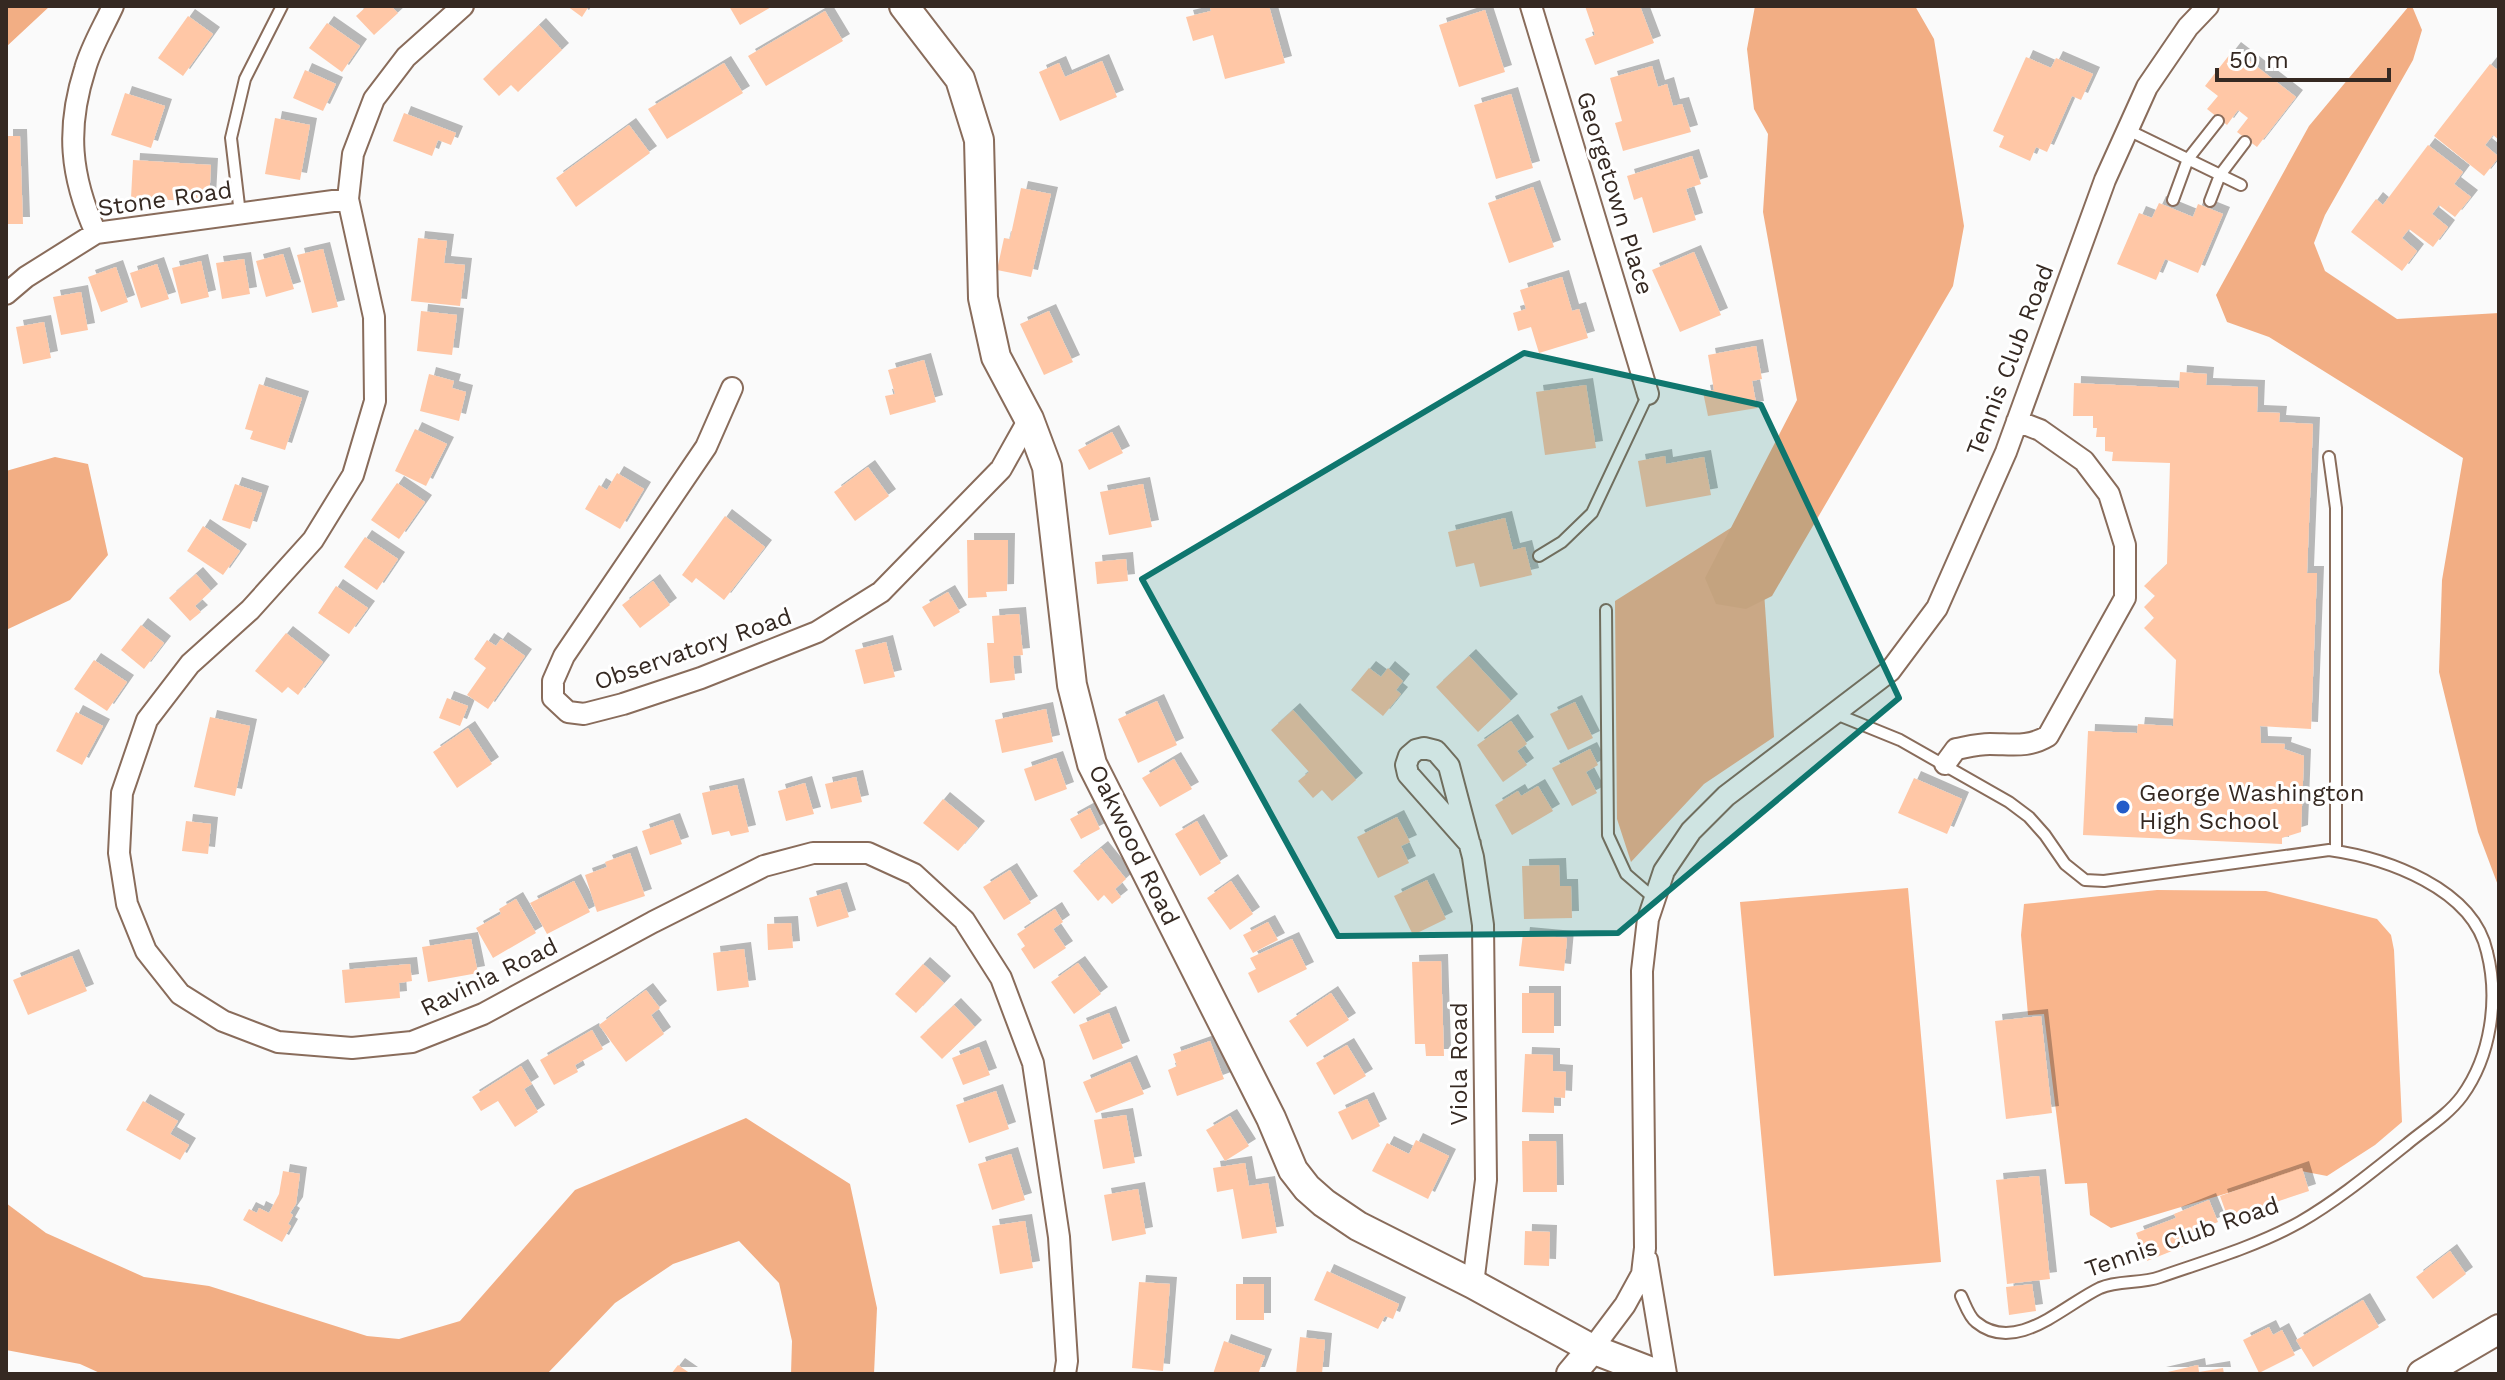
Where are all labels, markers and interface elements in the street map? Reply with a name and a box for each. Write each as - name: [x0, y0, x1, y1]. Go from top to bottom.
- scale bar: [2217, 32, 2389, 82]
- text: 50 m: [2229, 46, 2289, 74]
- street label: Georgetown Place: [1571, 88, 1659, 298]
- street label: Stone Road: [96, 176, 234, 222]
- street label: Tennis Club Road: [1961, 260, 2059, 460]
- street label: Observatory Road: [590, 602, 796, 696]
- street label: Oakwood Road: [1083, 760, 1185, 930]
- place label: George Washington High School: [2139, 779, 2365, 835]
- marker: George Washington High School: [2114, 798, 2132, 816]
- street label: Ravinia Road: [416, 932, 562, 1022]
- street label: Viola Road: [1445, 1002, 1473, 1126]
- street label: Tennis Club Road: [2081, 1191, 2283, 1283]

